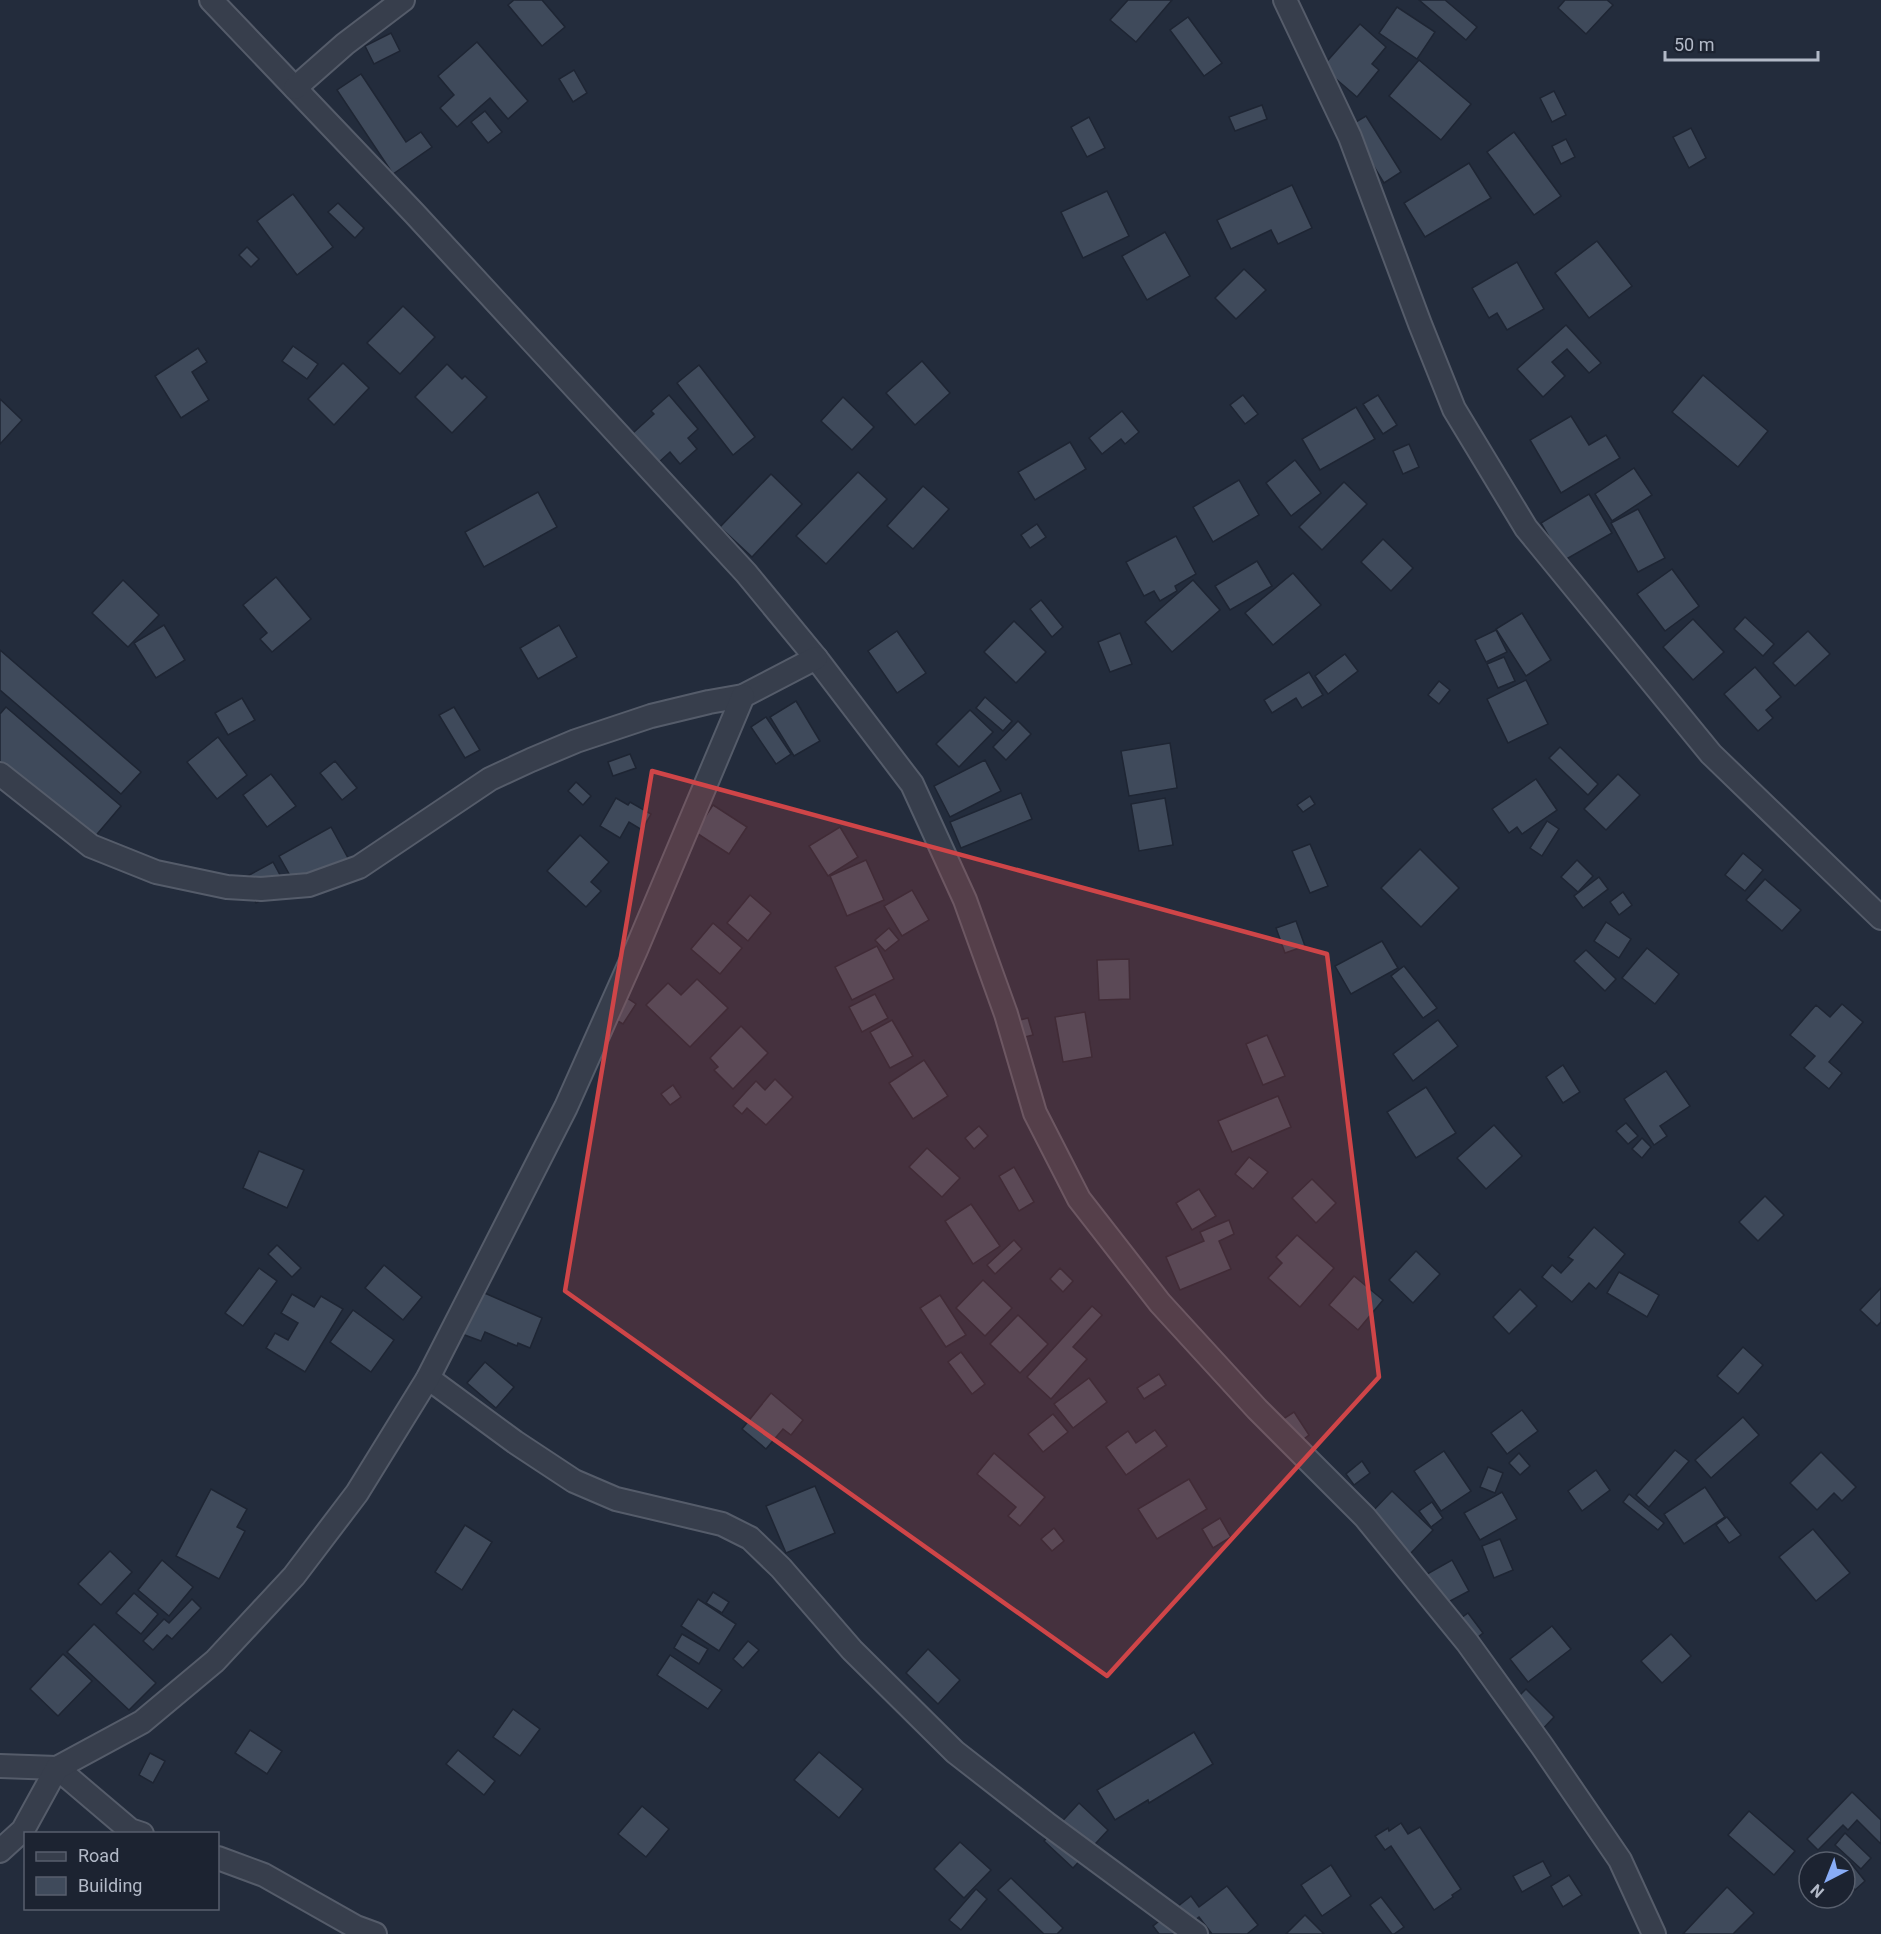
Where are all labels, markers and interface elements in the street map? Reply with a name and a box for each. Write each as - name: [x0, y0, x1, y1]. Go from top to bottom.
- scale bar: [1665, 24, 1818, 62]
- text: 50 m: [1674, 34, 1714, 55]
- legend: [24, 1832, 219, 1910]
- text: Road: [78, 1845, 119, 1866]
- north arrow: [1797, 1850, 1857, 1910]
- text: Building: [78, 1875, 142, 1896]
- text: N: [1807, 1880, 1828, 1902]

